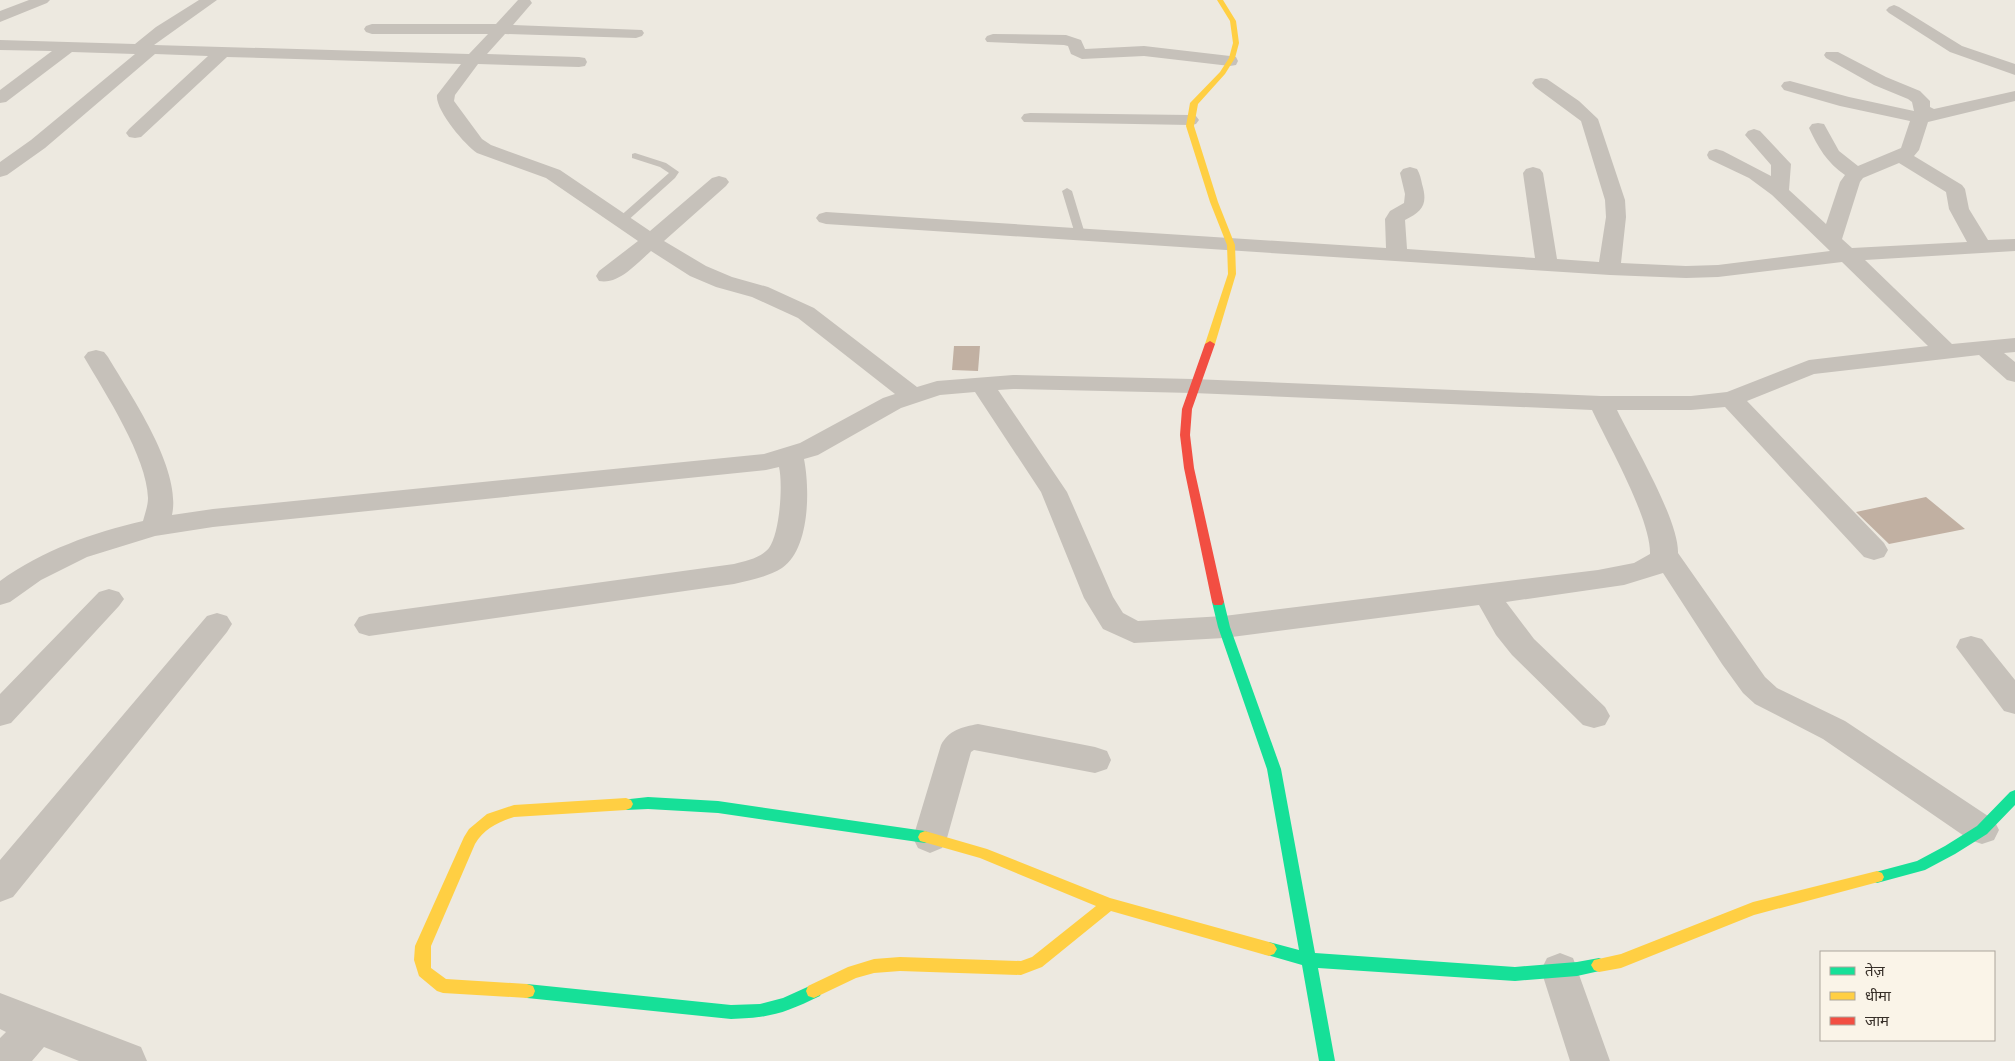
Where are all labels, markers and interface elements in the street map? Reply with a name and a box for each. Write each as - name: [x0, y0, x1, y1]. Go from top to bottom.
- legend: [1820, 951, 1995, 1041]
- text: तेज़: [1865, 959, 1886, 982]
- text: धीमा: [1865, 984, 1892, 1007]
- text: जाम: [1865, 1009, 1890, 1032]

